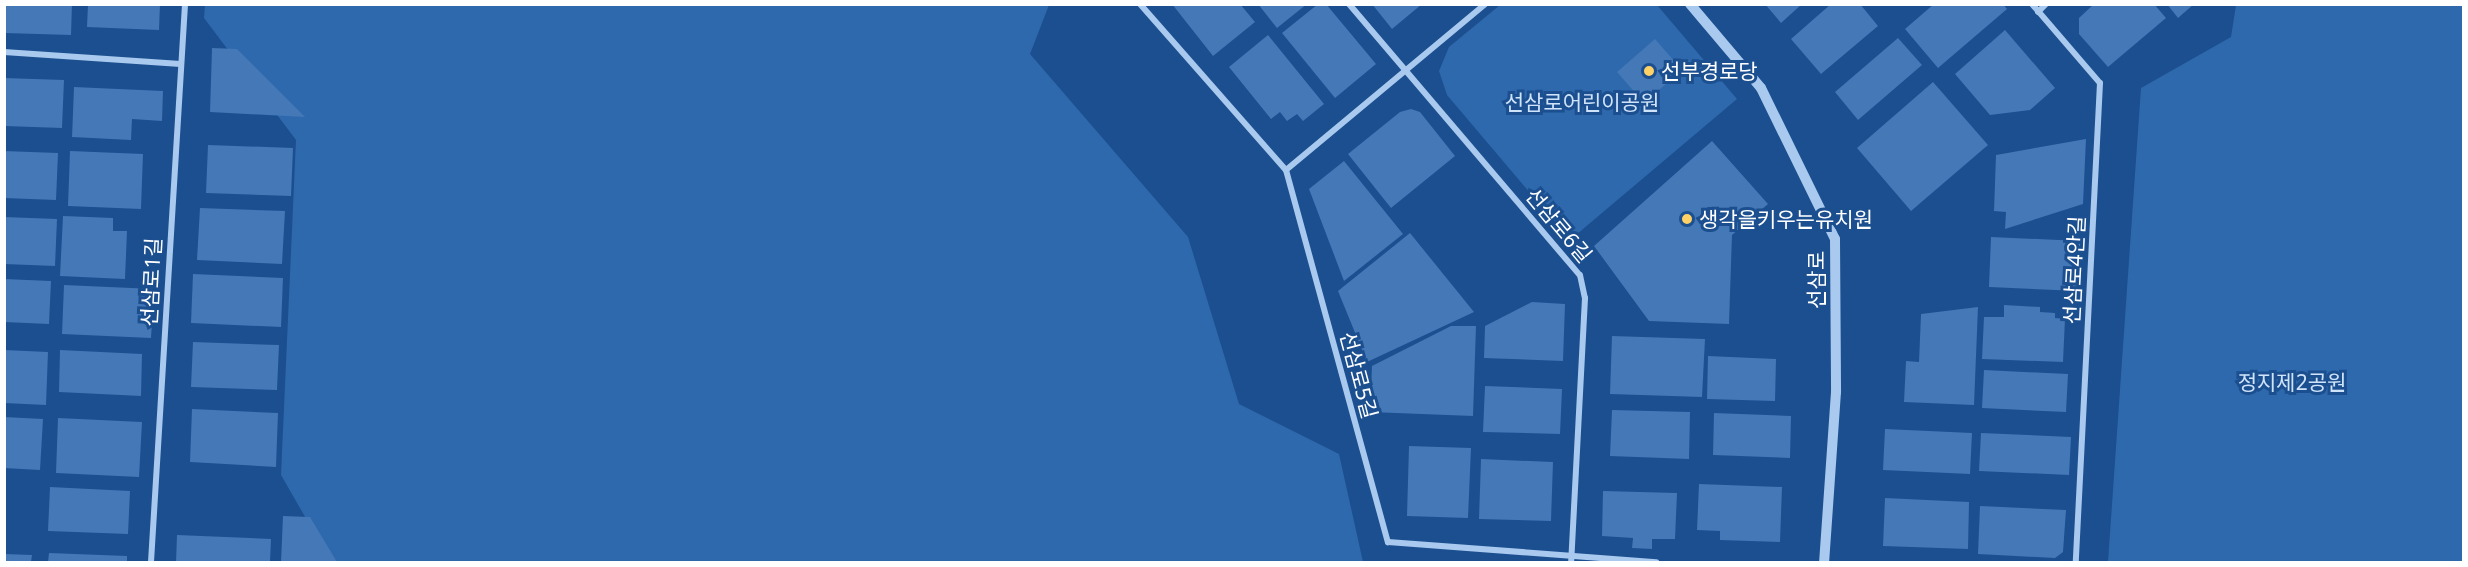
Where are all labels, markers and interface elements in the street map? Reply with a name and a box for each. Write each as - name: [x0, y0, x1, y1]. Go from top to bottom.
- place label: 선부경로당: [1661, 58, 1758, 84]
- marker: 선부경로당: [1642, 64, 1656, 78]
- park label: 선삼로어린이공원: [1505, 89, 1659, 115]
- street label: 선삼로6길: [1521, 183, 1597, 267]
- place label: 생각을키우는유치원: [1699, 206, 1873, 232]
- marker: 생각을키우는유치원: [1680, 212, 1694, 226]
- street label: 선삼로4안길: [2059, 215, 2089, 325]
- street label: 선삼로1길: [136, 237, 166, 327]
- street label: 선삼로: [1803, 251, 1829, 309]
- street label: 선삼로5길: [1335, 329, 1383, 421]
- park label: 정지제2공원: [2238, 369, 2346, 395]

